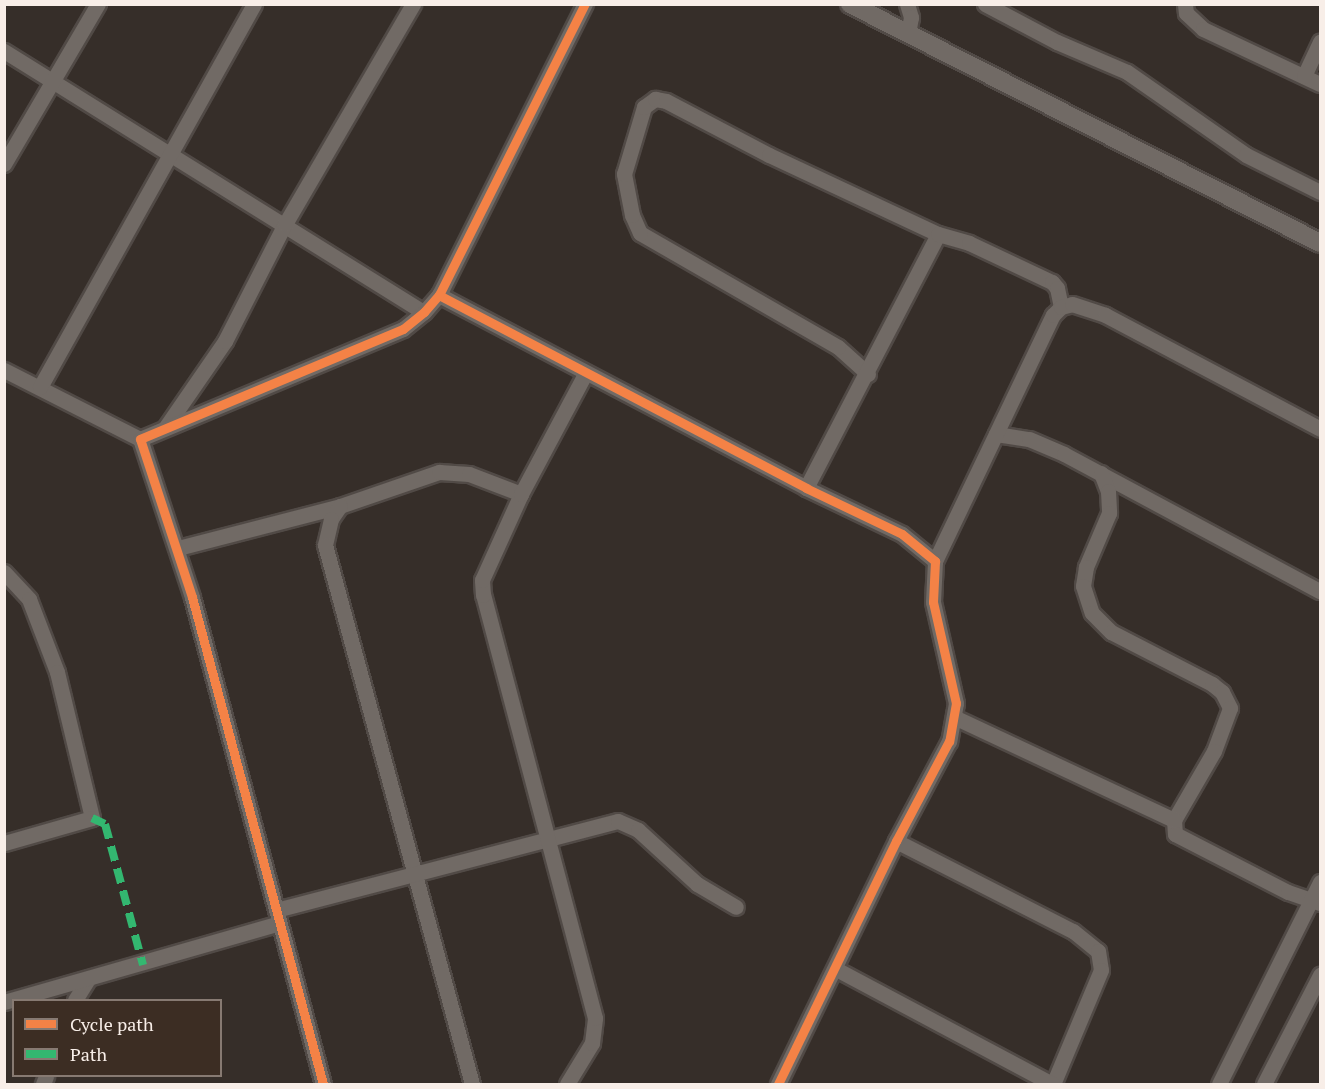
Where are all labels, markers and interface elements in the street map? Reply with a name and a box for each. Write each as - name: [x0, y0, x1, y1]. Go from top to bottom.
- legend: [12, 999, 222, 1077]
- text: Cycle path: [70, 1012, 154, 1036]
- text: Path: [70, 1042, 107, 1066]

